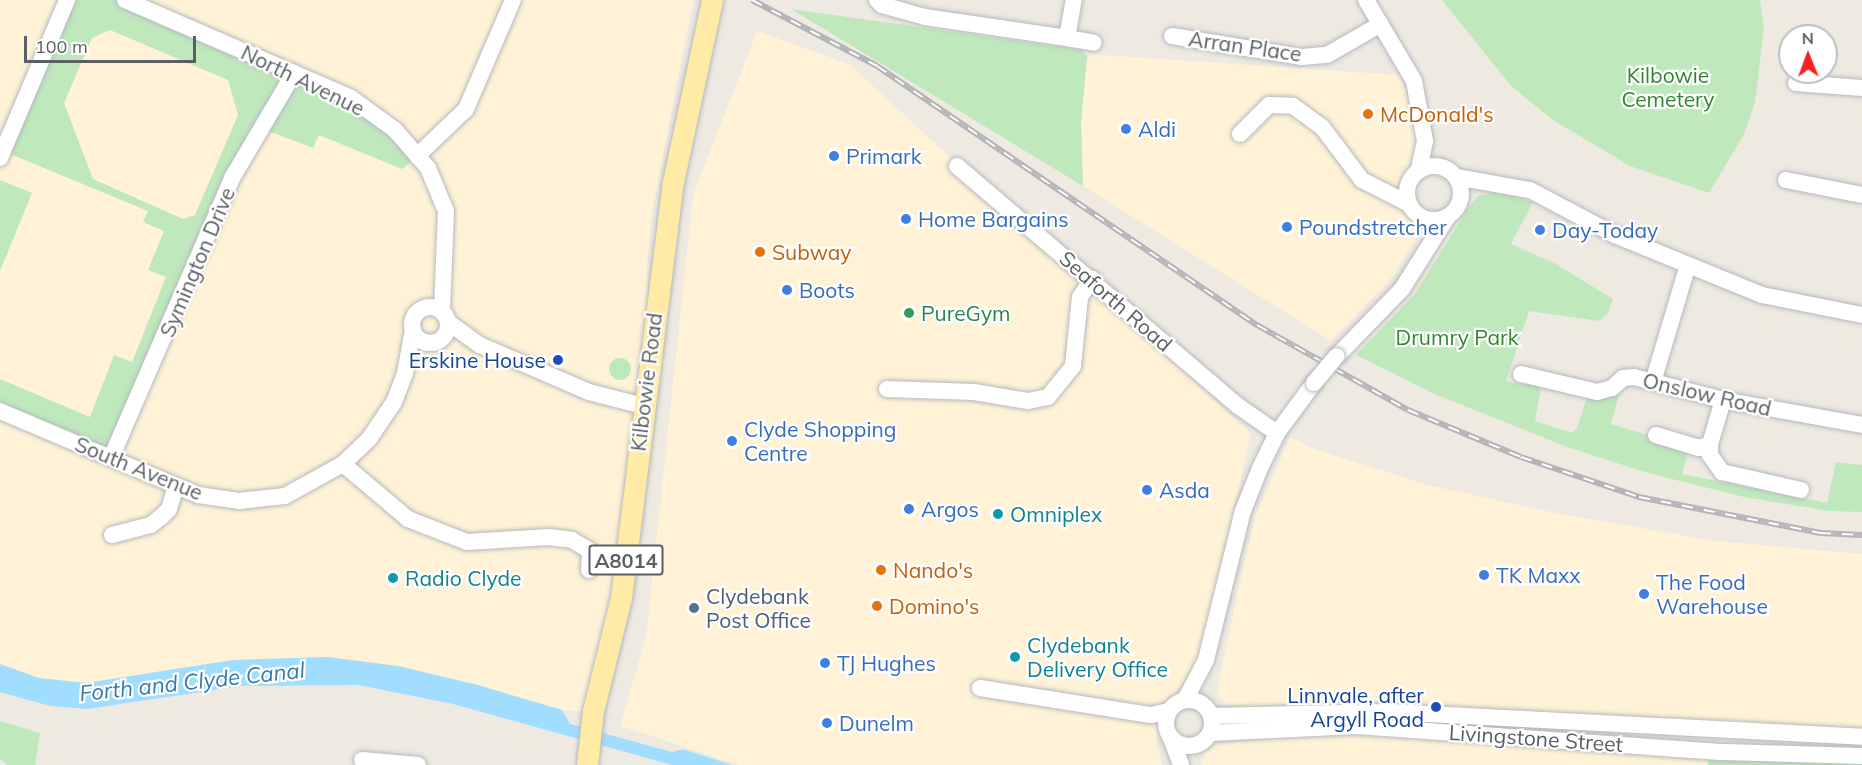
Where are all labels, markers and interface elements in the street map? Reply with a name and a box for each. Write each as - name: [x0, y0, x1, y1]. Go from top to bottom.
- scale bar: [27, 24, 200, 62]
- north arrow: [1778, 24, 1838, 84]
- street label: Arran Place: [1187, 26, 1303, 66]
- text: N: [1802, 28, 1814, 48]
- text: 100 m: [35, 35, 88, 58]
- street label: North Avenue: [237, 39, 369, 121]
- park label: Kilbowie Cemetery: [1622, 62, 1714, 112]
- place label: McDonald's: [1380, 101, 1494, 127]
- marker: McDonald's: [1361, 107, 1375, 121]
- place label: Aldi: [1138, 116, 1176, 142]
- marker: Aldi: [1119, 122, 1133, 136]
- place label: Primark: [846, 143, 922, 169]
- marker: Primark: [827, 149, 841, 163]
- street label: Symington Drive: [154, 183, 240, 341]
- place label: Home Bargains: [918, 206, 1069, 232]
- marker: Home Bargains: [899, 212, 913, 226]
- place label: Poundstretcher: [1299, 214, 1447, 240]
- place label: Day-Today: [1552, 217, 1658, 243]
- marker: Poundstretcher: [1280, 220, 1294, 234]
- marker: Day-Today: [1533, 223, 1547, 237]
- place label: Subway: [772, 239, 851, 265]
- marker: Subway: [753, 245, 767, 259]
- street label: Seaforth Road: [1055, 245, 1177, 357]
- place label: Boots: [799, 277, 855, 303]
- marker: Boots: [780, 283, 794, 297]
- place label: PureGym: [921, 300, 1011, 326]
- marker: PureGym: [902, 306, 916, 320]
- street label: Kilbowie Road: [625, 311, 667, 453]
- park label: Drumry Park: [1396, 324, 1518, 350]
- place label: Erskine House: [409, 347, 546, 373]
- marker: Erskine House: [551, 353, 565, 367]
- street label: Onslow Road: [1640, 367, 1774, 421]
- place label: Clyde Shopping Centre: [744, 416, 896, 466]
- street label: South Avenue: [71, 431, 207, 505]
- marker: Clyde Shopping Centre: [725, 434, 739, 448]
- place label: Asda: [1159, 477, 1210, 503]
- marker: Asda: [1140, 483, 1154, 497]
- place label: Argos: [921, 496, 979, 522]
- place label: Omniplex: [1010, 501, 1102, 527]
- marker: Argos: [902, 502, 916, 516]
- marker: Omniplex: [991, 507, 1005, 521]
- road number: A8014: [588, 543, 664, 577]
- place label: Nando's: [893, 557, 973, 583]
- place label: TK Maxx: [1496, 562, 1581, 588]
- marker: Nando's: [874, 563, 888, 577]
- place label: Radio Clyde: [405, 565, 522, 591]
- marker: TK Maxx: [1477, 568, 1491, 582]
- place label: The Food Warehouse: [1656, 569, 1768, 619]
- marker: Radio Clyde: [386, 571, 400, 585]
- place label: Clydebank Post Office: [706, 583, 811, 633]
- marker: The Food Warehouse: [1637, 587, 1651, 601]
- place label: Domino's: [889, 593, 979, 619]
- marker: Domino's: [870, 599, 884, 613]
- marker: Clydebank Post Office: [687, 601, 701, 615]
- place label: Clydebank Delivery Office: [1027, 632, 1168, 682]
- place label: TJ Hughes: [837, 650, 936, 676]
- marker: Clydebank Delivery Office: [1008, 650, 1022, 664]
- marker: TJ Hughes: [818, 656, 832, 670]
- water label: Forth and Clyde Canal: [78, 657, 306, 707]
- place label: Linnvale, after Argyll Road: [1287, 682, 1424, 732]
- marker: Linnvale, after Argyll Road: [1429, 700, 1443, 714]
- place label: Dunelm: [839, 710, 914, 736]
- marker: Dunelm: [820, 716, 834, 730]
- street label: Livingstone Street: [1448, 719, 1624, 757]

